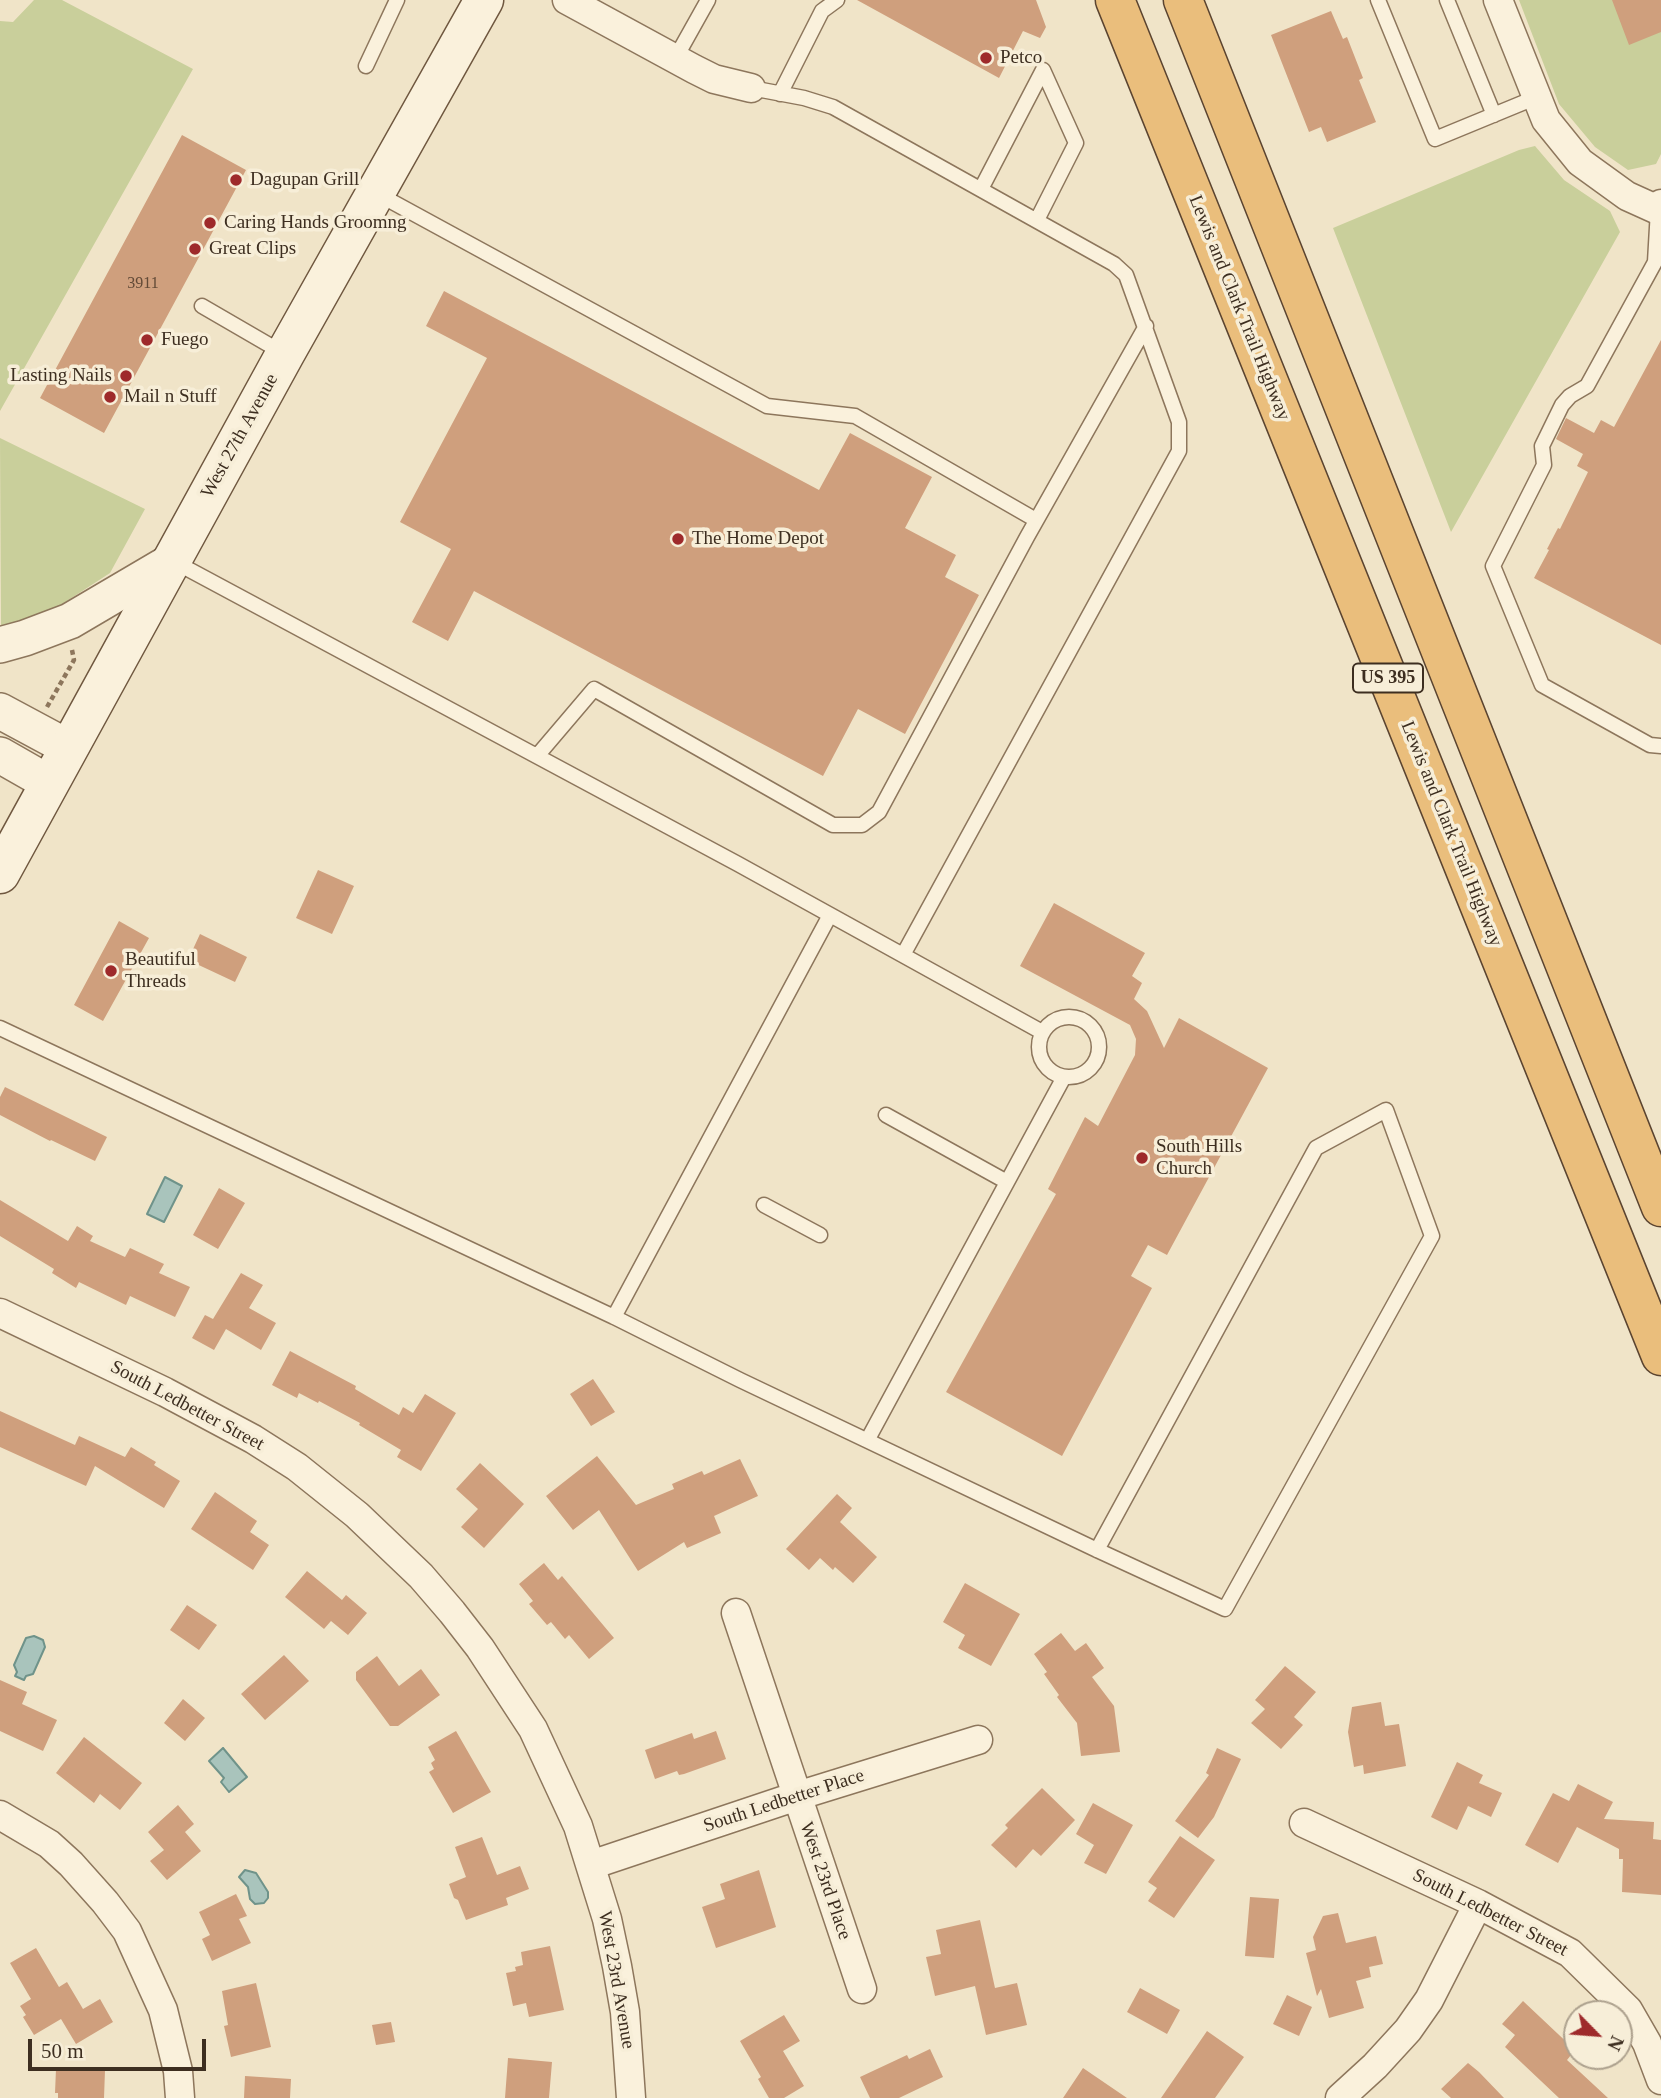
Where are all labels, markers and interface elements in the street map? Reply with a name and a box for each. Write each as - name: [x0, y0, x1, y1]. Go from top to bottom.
- place label: Petco: [1000, 47, 1042, 69]
- marker: Petco: [978, 50, 994, 66]
- place label: Dagupan Grill: [250, 169, 359, 191]
- marker: Dagupan Grill: [228, 172, 244, 188]
- street label: Lewis and Clark Trail Highway: [1183, 192, 1295, 424]
- place label: Caring Hands Groomng: [224, 212, 407, 234]
- marker: Caring Hands Groomng: [202, 215, 218, 231]
- place label: Great Clips: [209, 238, 296, 260]
- marker: Great Clips: [187, 241, 203, 257]
- house number: 3911: [127, 274, 159, 294]
- place label: Fuego: [161, 329, 208, 351]
- marker: Fuego: [139, 332, 155, 348]
- place label: Lasting Nails: [10, 365, 112, 387]
- marker: Lasting Nails: [118, 368, 134, 384]
- street label: West 27th Avenue: [196, 370, 284, 502]
- place label: Mail n Stuff: [124, 386, 217, 408]
- marker: Mail n Stuff: [102, 389, 118, 405]
- place label: The Home Depot: [692, 528, 824, 550]
- marker: The Home Depot: [670, 531, 686, 547]
- road number: US 395: [1353, 664, 1423, 692]
- street label: Lewis and Clark Trail Highway: [1395, 718, 1507, 950]
- place label: Beautiful Threads: [125, 949, 196, 993]
- marker: Beautiful Threads: [103, 963, 119, 979]
- place label: South Hills Church: [1156, 1136, 1242, 1180]
- marker: South Hills Church: [1134, 1150, 1150, 1166]
- street label: South Ledbetter Street: [106, 1356, 268, 1456]
- street label: South Ledbetter Place: [701, 1764, 867, 1838]
- street label: West 23rd Place: [794, 1819, 856, 1943]
- street label: South Ledbetter Street: [1409, 1864, 1571, 1962]
- street label: West 23rd Avenue: [593, 1909, 639, 2051]
- north arrow: [1563, 2000, 1633, 2070]
- scale bar: [32, 2024, 210, 2068]
- text: N: [1603, 2033, 1628, 2054]
- text: 50 m: [41, 2039, 84, 2063]

